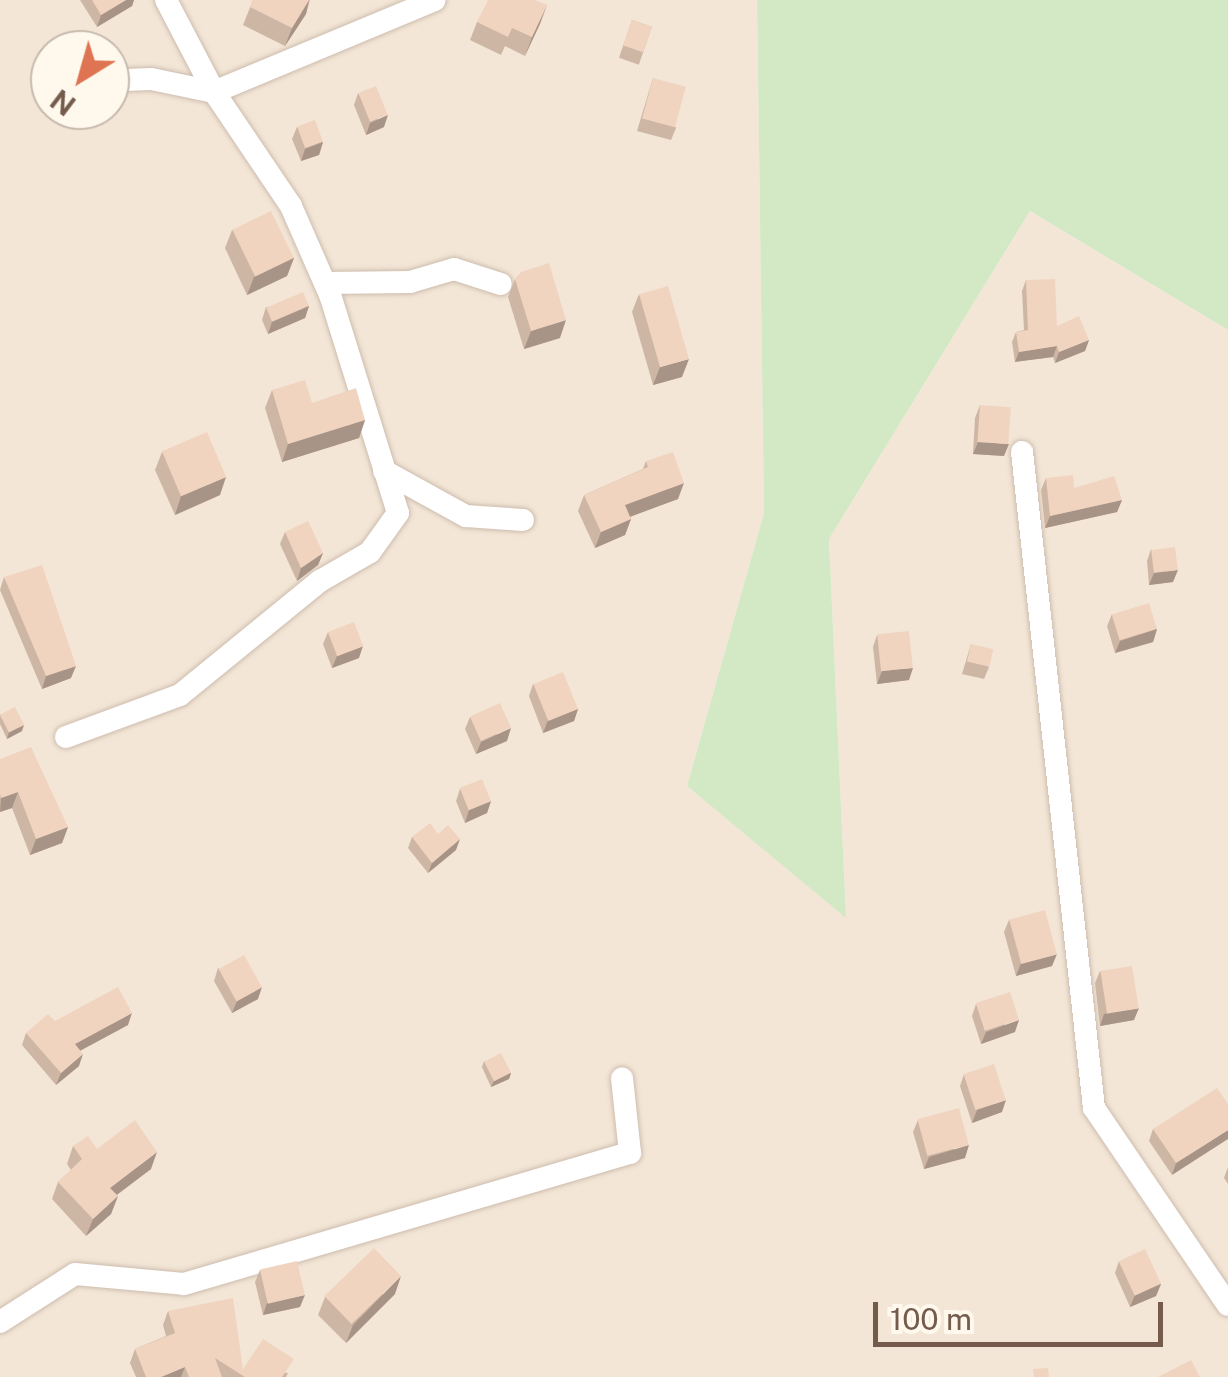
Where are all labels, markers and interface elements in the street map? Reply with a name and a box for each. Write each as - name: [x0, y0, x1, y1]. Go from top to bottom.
- north arrow: [30, 30, 130, 130]
- text: N: [44, 83, 82, 123]
- scale bar: [878, 1282, 1168, 1344]
- text: 100 m: [890, 1301, 972, 1337]

